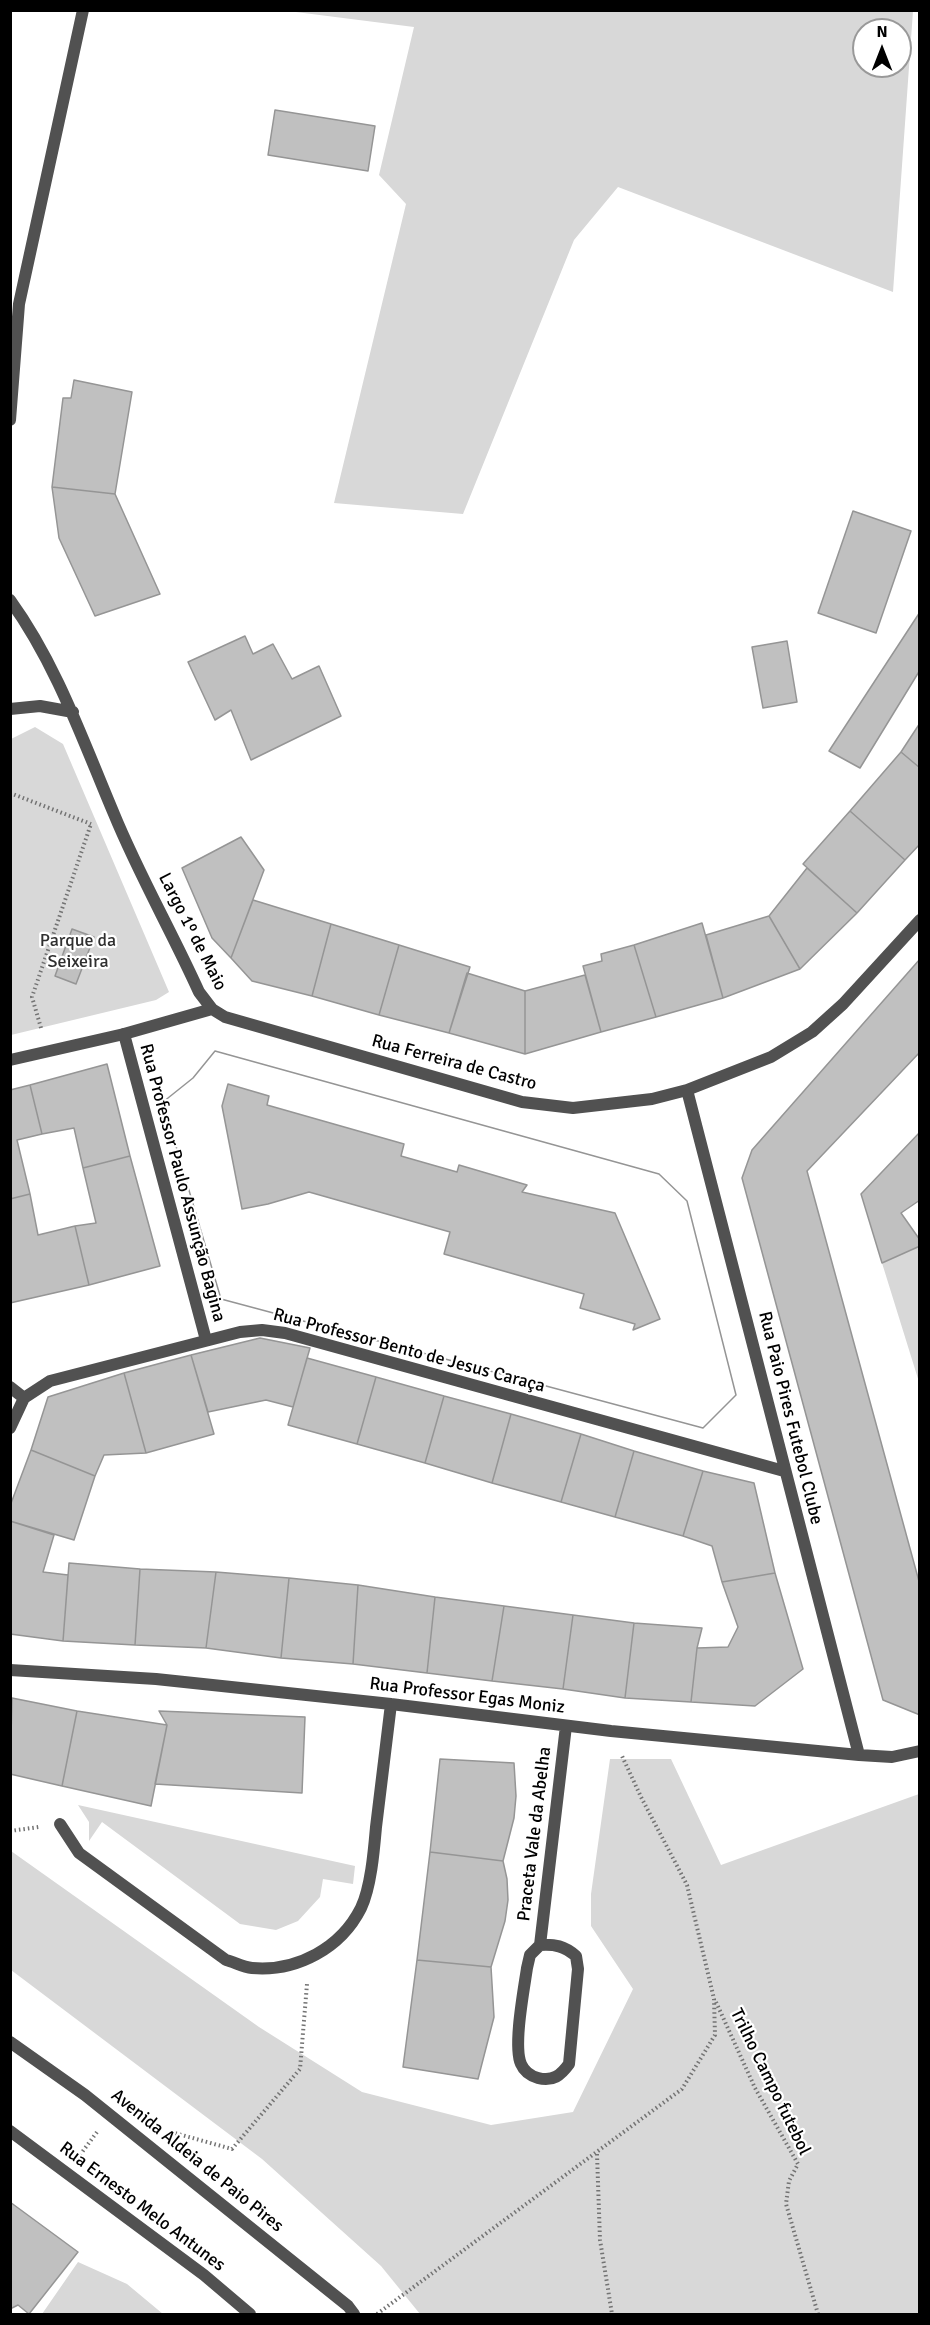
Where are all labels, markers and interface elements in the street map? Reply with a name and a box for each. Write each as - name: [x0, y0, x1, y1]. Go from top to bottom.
- north arrow: [852, 18, 912, 78]
- text: N: [876, 22, 888, 42]
- street label: Largo 1º de Maio: [153, 870, 231, 994]
- park label: Parque da Seixeira: [40, 930, 116, 972]
- street label: Rua Ferreira de Castro: [369, 1031, 539, 1095]
- street label: Rua Professor Paulo Assunção Bagina: [134, 1042, 230, 1324]
- street label: Rua Professor Bento de Jesus Caraça: [271, 1304, 547, 1398]
- street label: Rua Paio Pires Futebol Clube: [753, 1309, 827, 1527]
- street label: Rua Professor Egas Moniz: [368, 1673, 566, 1719]
- street label: Praceta Vale da Abelha: [514, 1746, 556, 1922]
- street label: Trilho Campo futebol: [725, 2005, 815, 2159]
- street label: Avenida Aldeia de Paio Pires: [106, 2085, 288, 2237]
- street label: Rua Ernesto Melo Antunes: [55, 2138, 229, 2276]

